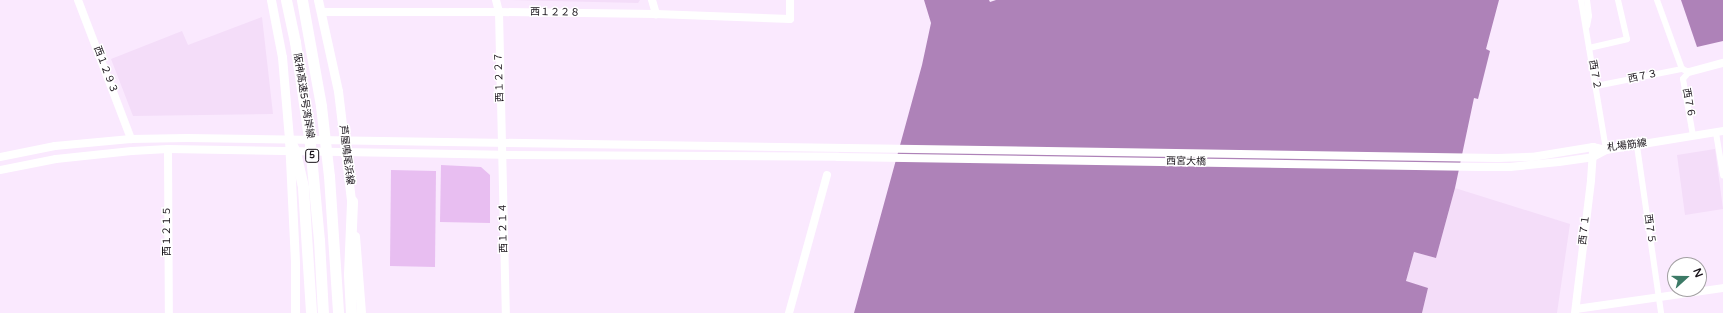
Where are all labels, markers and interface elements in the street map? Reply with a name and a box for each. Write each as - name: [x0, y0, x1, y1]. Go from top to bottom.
- street label: 西１２２８: [530, 7, 580, 19]
- street label: 西１２９３: [90, 45, 120, 95]
- street label: 阪神高速5号湾岸線: [290, 52, 316, 140]
- street label: 西１２２７: [493, 52, 507, 102]
- street label: 西７２: [1585, 59, 1603, 91]
- street label: 西７３: [1627, 68, 1659, 86]
- street label: 西７６: [1679, 87, 1697, 119]
- street label: 芦屋鳴尾浜線: [336, 124, 356, 186]
- street label: 札場筋線: [1606, 138, 1648, 154]
- road number: 5: [305, 149, 319, 163]
- street label: 西宮大橋: [1166, 156, 1206, 168]
- street label: 西１２１４: [498, 203, 510, 253]
- street label: 西１２１５: [162, 206, 174, 256]
- street label: 西７５: [1641, 213, 1657, 245]
- street label: 西７１: [1577, 214, 1593, 246]
- north arrow: [1667, 257, 1707, 297]
- text: N: [1690, 266, 1705, 279]

